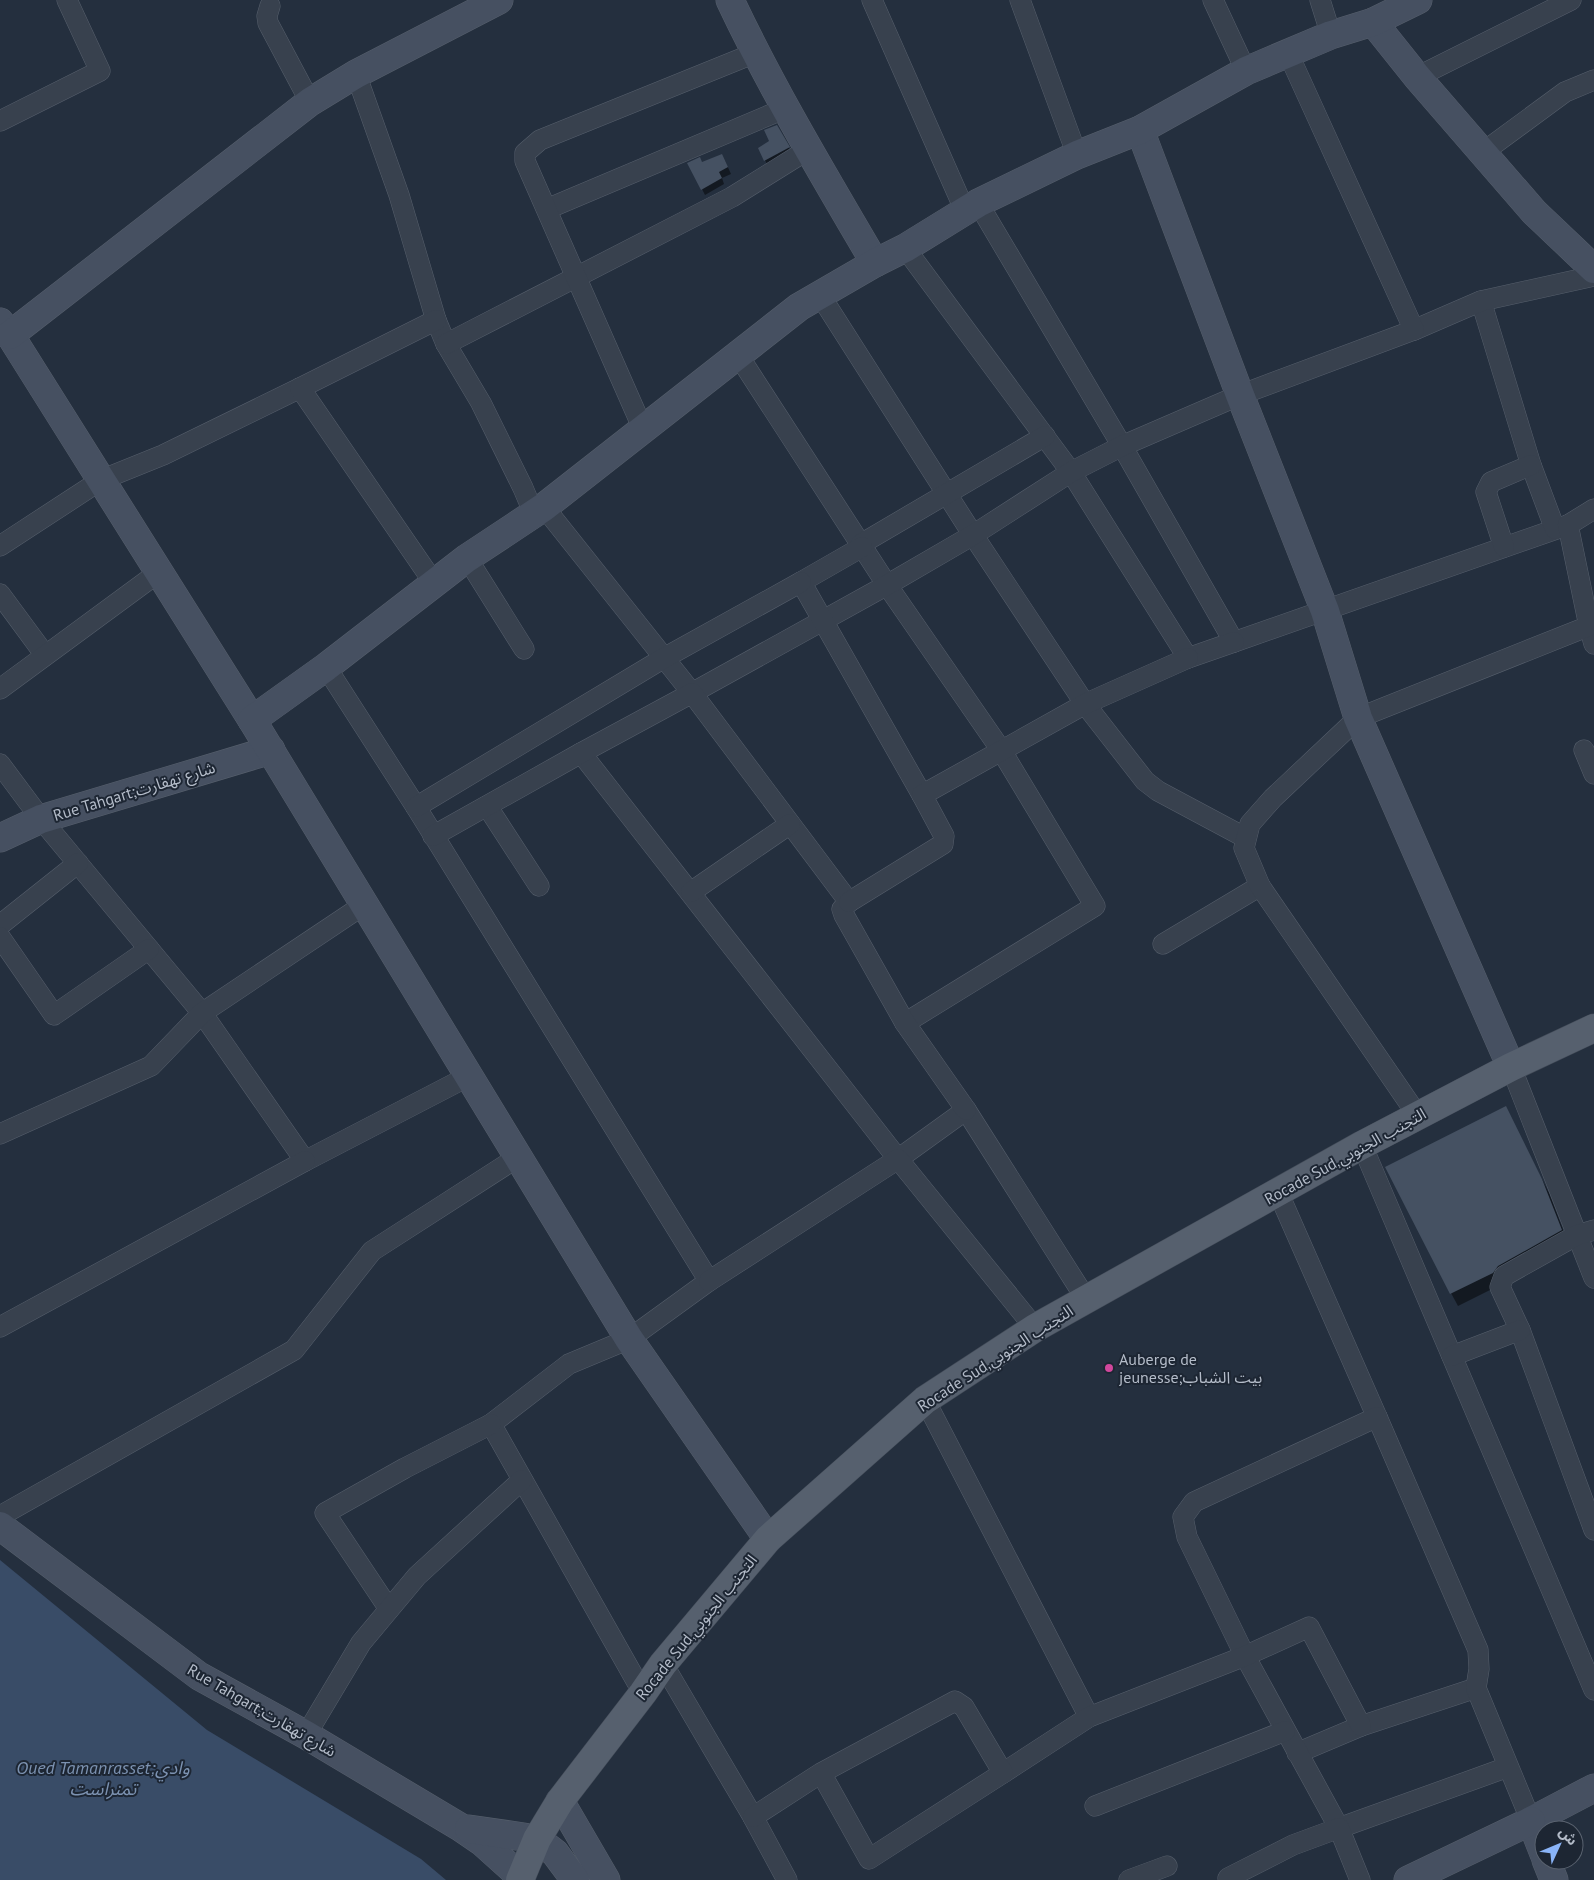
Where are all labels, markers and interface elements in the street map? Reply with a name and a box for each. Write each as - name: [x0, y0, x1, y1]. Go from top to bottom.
- street label: Rue Tahgart;شارع تهقارت: [51, 757, 218, 828]
- street label: Rocade Sud,التجنب الجنوبي: [1261, 1103, 1431, 1211]
- street label: Rocade Sud,التجنب الجنوبي: [913, 1300, 1078, 1418]
- place label: Auberge de jeunesse;بيت الشباب: [1119, 1349, 1262, 1387]
- marker: Auberge de jeunesse;بيت الشباب: [1103, 1362, 1115, 1374]
- street label: Rocade Sud,التجنب الجنوبي: [631, 1550, 763, 1706]
- street label: Rue Tahgart;شارع تهقارت: [183, 1659, 340, 1763]
- water label: Oued Tamanrasset;وادي تمنراست: [16, 1756, 190, 1800]
- north arrow: [1534, 1820, 1584, 1870]
- text: ش: [1555, 1823, 1581, 1849]

